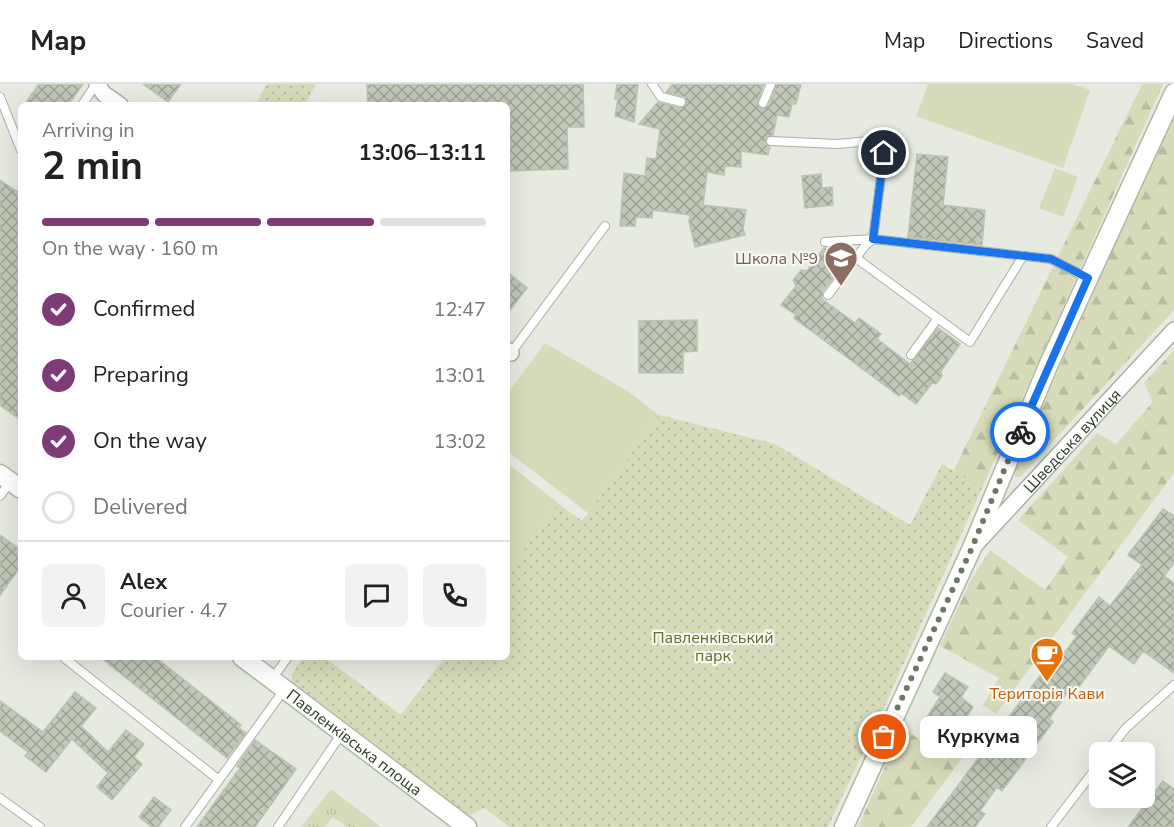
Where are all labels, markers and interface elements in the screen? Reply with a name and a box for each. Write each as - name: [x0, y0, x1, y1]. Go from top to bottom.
- text: Map: [30, 22, 86, 60]
- text: Map: [884, 27, 925, 55]
- text: Directions: [958, 27, 1053, 55]
- text: Saved: [1086, 27, 1144, 55]
- text: Arriving in: [42, 117, 135, 144]
- pin: [858, 127, 909, 178]
- icon: home: [867, 136, 900, 169]
- text: 13:06–13:11: [358, 138, 486, 168]
- text: 2 min: [42, 140, 143, 193]
- text: On the way · 160 m: [42, 235, 218, 262]
- school or university icon: Школа №9: [823, 240, 859, 287]
- place label: Школа №9: [735, 248, 818, 270]
- icon: check: [42, 293, 75, 326]
- text: Confirmed: [93, 294, 195, 324]
- text: 12:47: [433, 296, 486, 323]
- icon: check: [42, 359, 75, 392]
- text: Preparing: [93, 360, 189, 390]
- text: 13:01: [433, 362, 486, 389]
- street label: Шведська вулиця: [1019, 384, 1126, 498]
- courier: [990, 402, 1050, 462]
- icon: bike: [1004, 416, 1037, 449]
- icon: check: [42, 425, 75, 458]
- text: On the way: [93, 426, 207, 456]
- text: 13:02: [433, 428, 486, 455]
- text: Delivered: [93, 492, 188, 522]
- button: person: [42, 564, 105, 627]
- button: chat: [345, 564, 408, 627]
- button: phone: [423, 564, 486, 627]
- text: Alex: [120, 567, 167, 597]
- text: Courier · 4.7: [120, 597, 228, 624]
- park label: Павленківський парк: [652, 627, 774, 667]
- cafe icon: Територія Кави: [1029, 636, 1065, 683]
- place label: Територія Кави: [989, 683, 1105, 705]
- street label: Павленківська площа: [282, 684, 426, 801]
- pin: [858, 711, 909, 762]
- callout: Куркума: [920, 716, 1037, 758]
- icon: bag: [867, 720, 900, 753]
- text: Куркума: [937, 723, 1020, 750]
- map controls: [1089, 742, 1155, 808]
- button: layers: [1089, 742, 1155, 808]

